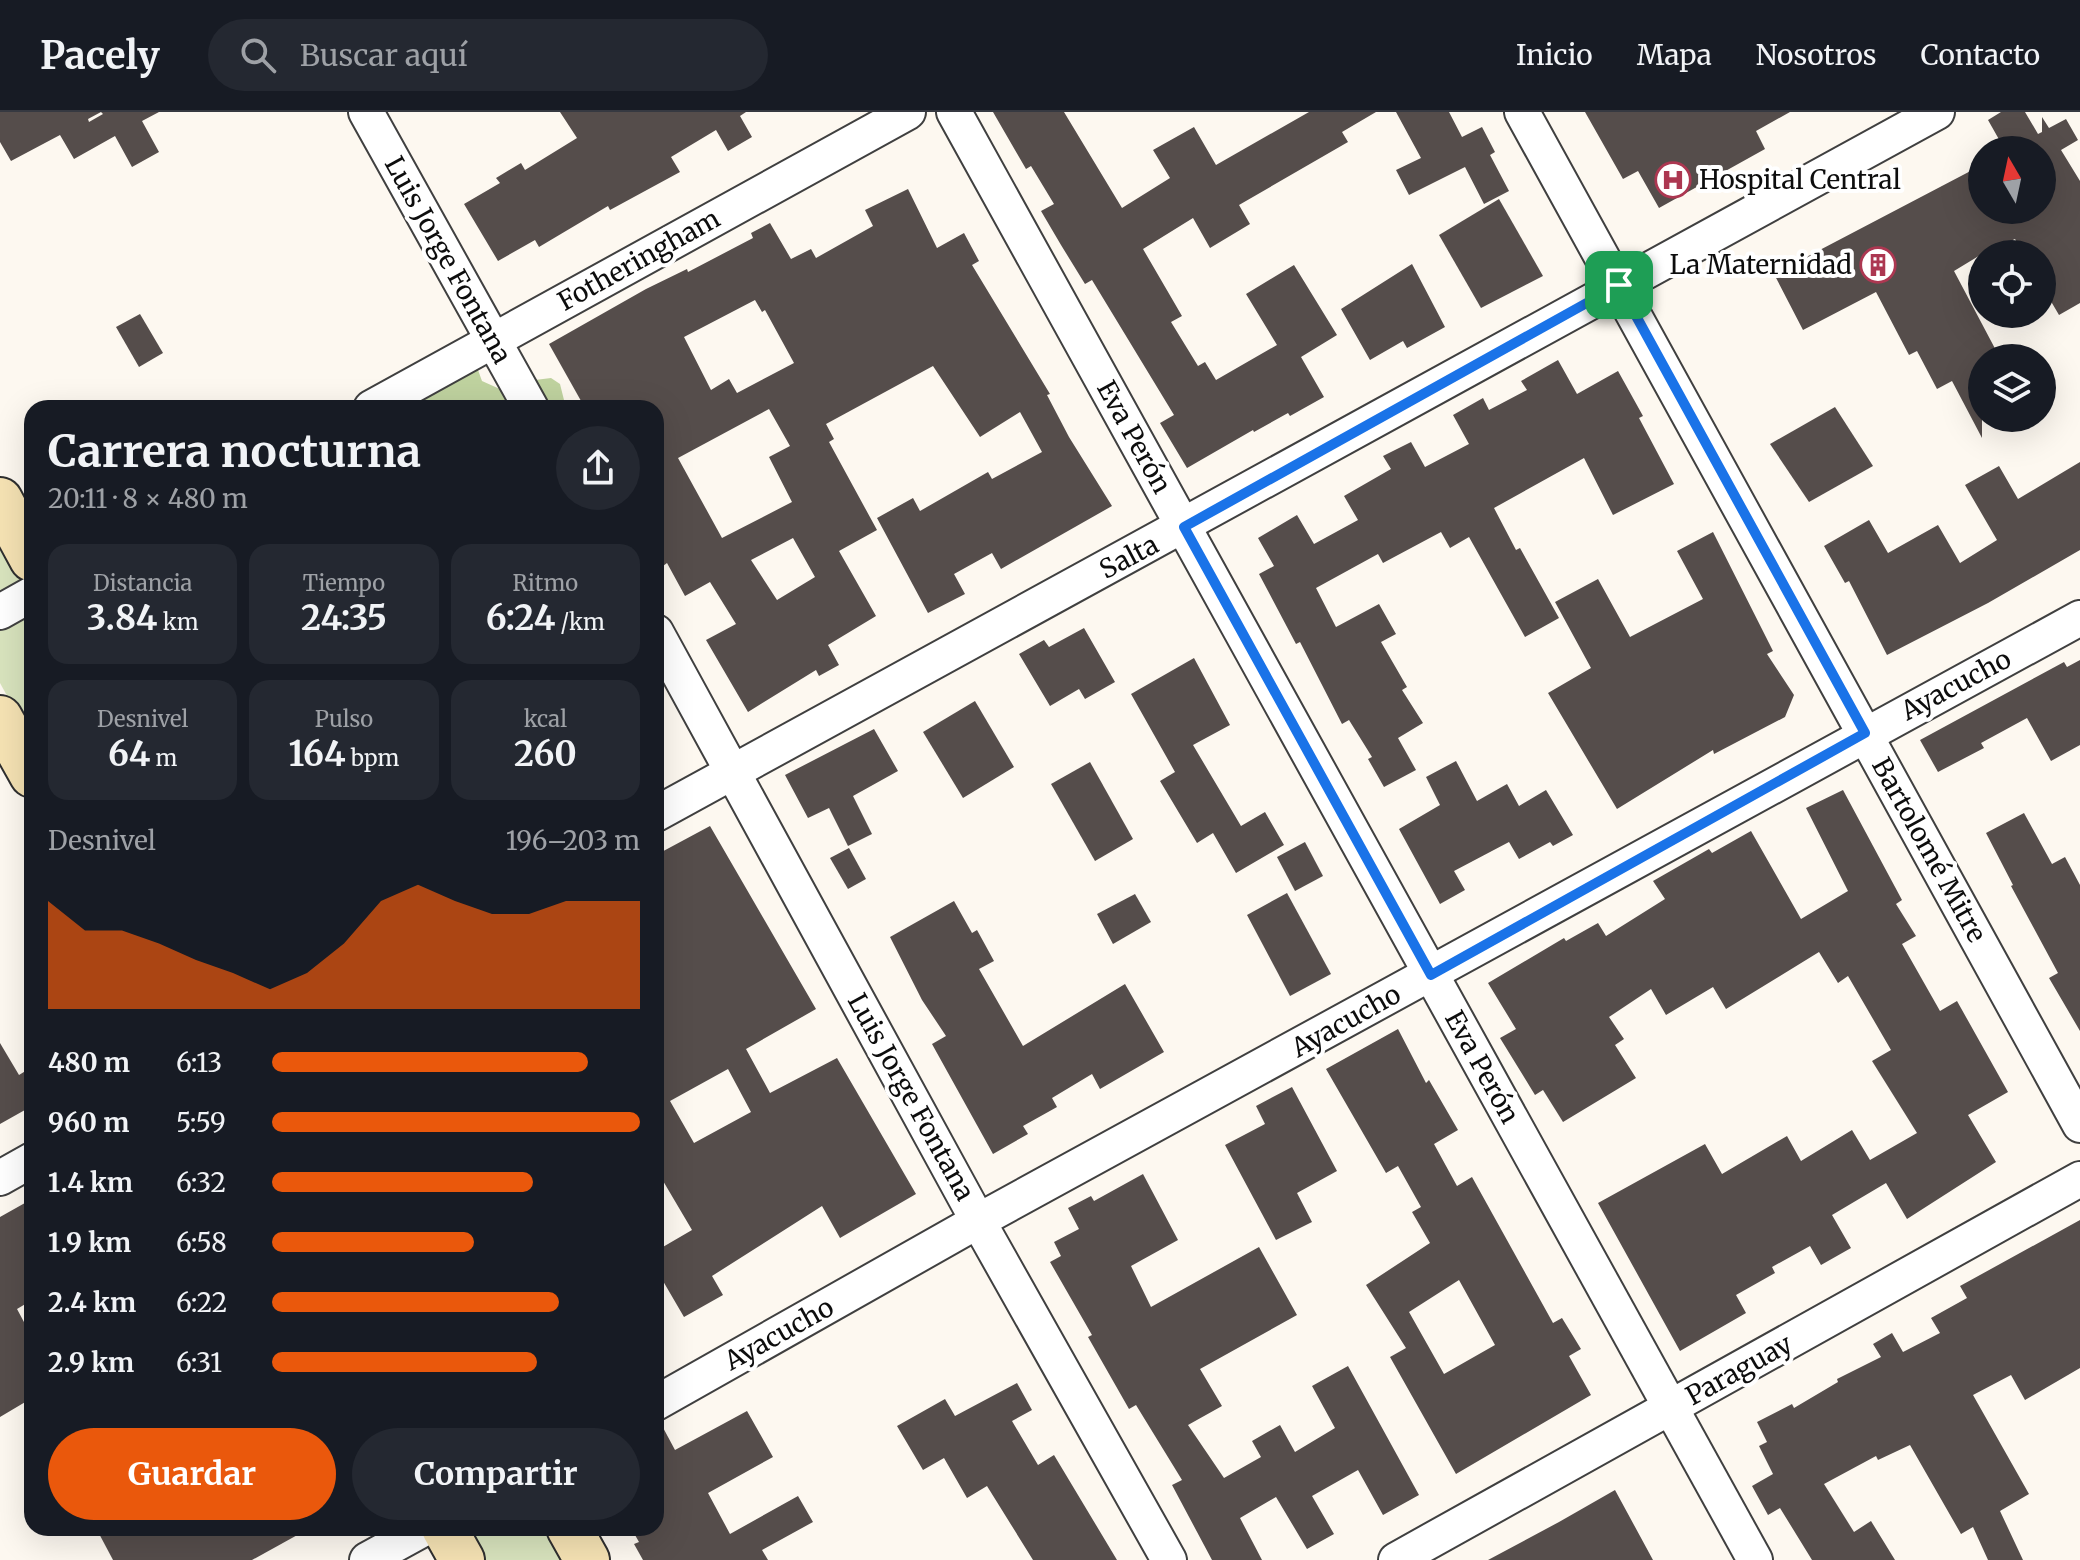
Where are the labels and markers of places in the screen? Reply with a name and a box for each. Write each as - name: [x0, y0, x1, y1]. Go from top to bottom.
- hospital icon: Hospital Central: [1654, 161, 1692, 199]
- place label: Hospital Central: [1699, 163, 1901, 196]
- building icon: La Maternidad: [1859, 246, 1897, 284]
- place label: La Maternidad: [1669, 248, 1852, 281]
- pin: [1585, 251, 1653, 319]

